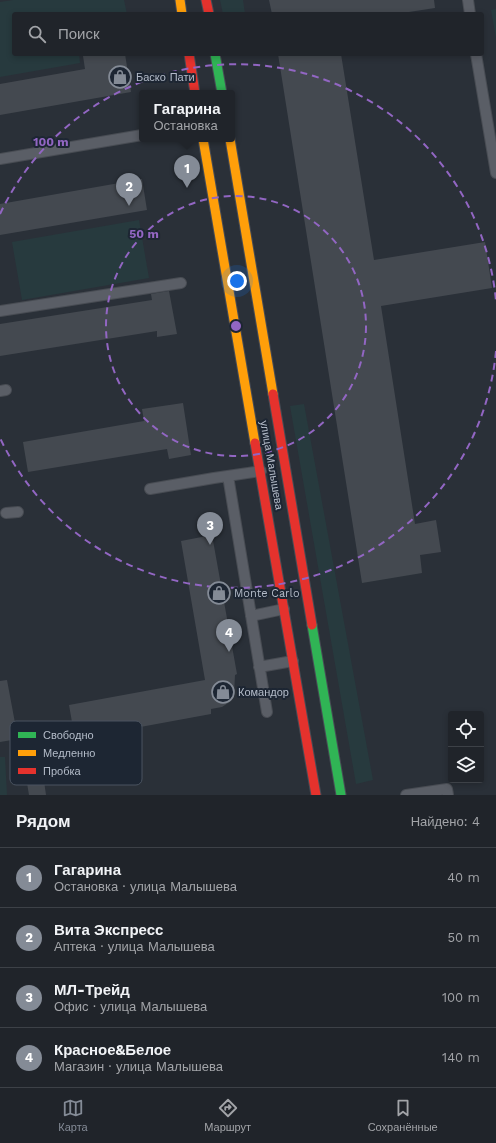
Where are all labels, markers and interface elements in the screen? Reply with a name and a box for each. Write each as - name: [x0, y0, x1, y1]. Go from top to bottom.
- search box: [12, 12, 484, 56]
- icon: search: [26, 23, 48, 45]
- text: Поиск: [58, 25, 100, 43]
- shop icon: Баско Пати: [107, 64, 133, 90]
- place label: Баско Пати: [136, 71, 195, 84]
- popup: [139, 90, 235, 142]
- text: Гагарина: [153, 100, 221, 118]
- text: Остановка: [153, 118, 218, 133]
- text: 100 m: [33, 135, 69, 149]
- pin: 1: [174, 155, 200, 188]
- pin: 2: [116, 173, 142, 206]
- text: 50 m: [129, 227, 159, 241]
- your location: [227, 271, 247, 291]
- centre of rings: [229, 319, 243, 333]
- street label: улица Малышева: [257, 419, 286, 512]
- pin: 3: [197, 512, 223, 545]
- shop icon: Monte Carlo: [206, 580, 232, 606]
- place label: Monte Carlo: [234, 587, 300, 600]
- pin: 4: [216, 619, 242, 652]
- shop icon: Командор: [210, 679, 236, 705]
- place label: Командор: [238, 686, 289, 699]
- map controls: [448, 711, 484, 783]
- button: locate: [448, 711, 484, 747]
- legend: [10, 721, 142, 785]
- text: Свободно: [43, 729, 94, 742]
- text: Медленно: [43, 747, 95, 760]
- button: layers: [448, 747, 484, 783]
- text: Пробка: [43, 765, 81, 778]
- text: Рядом: [16, 811, 71, 831]
- text: Найдено: 4: [411, 814, 480, 829]
- text: Гагарина: [54, 861, 121, 879]
- text: 1: [26, 870, 32, 885]
- text: 40 m: [447, 870, 480, 885]
- text: Остановка · улица Малышева: [54, 879, 237, 894]
- text: Вита Экспресс: [54, 921, 163, 939]
- text: 2: [25, 930, 33, 945]
- text: 50 m: [448, 930, 480, 945]
- text: Аптека · улица Малышева: [54, 939, 215, 954]
- text: МЛ-Трейд: [54, 981, 130, 999]
- text: 3: [25, 990, 33, 1005]
- text: 100 m: [442, 990, 480, 1005]
- text: Офис · улица Малышева: [54, 999, 207, 1014]
- text: Красное&Белое: [54, 1041, 171, 1059]
- text: 4: [25, 1050, 33, 1065]
- text: 140 m: [442, 1050, 480, 1065]
- text: Магазин · улица Малышева: [54, 1059, 223, 1074]
- tab: Карта: [58, 1097, 88, 1134]
- tab: Маршрут: [204, 1097, 251, 1134]
- tab: Сохранённые: [368, 1097, 438, 1134]

